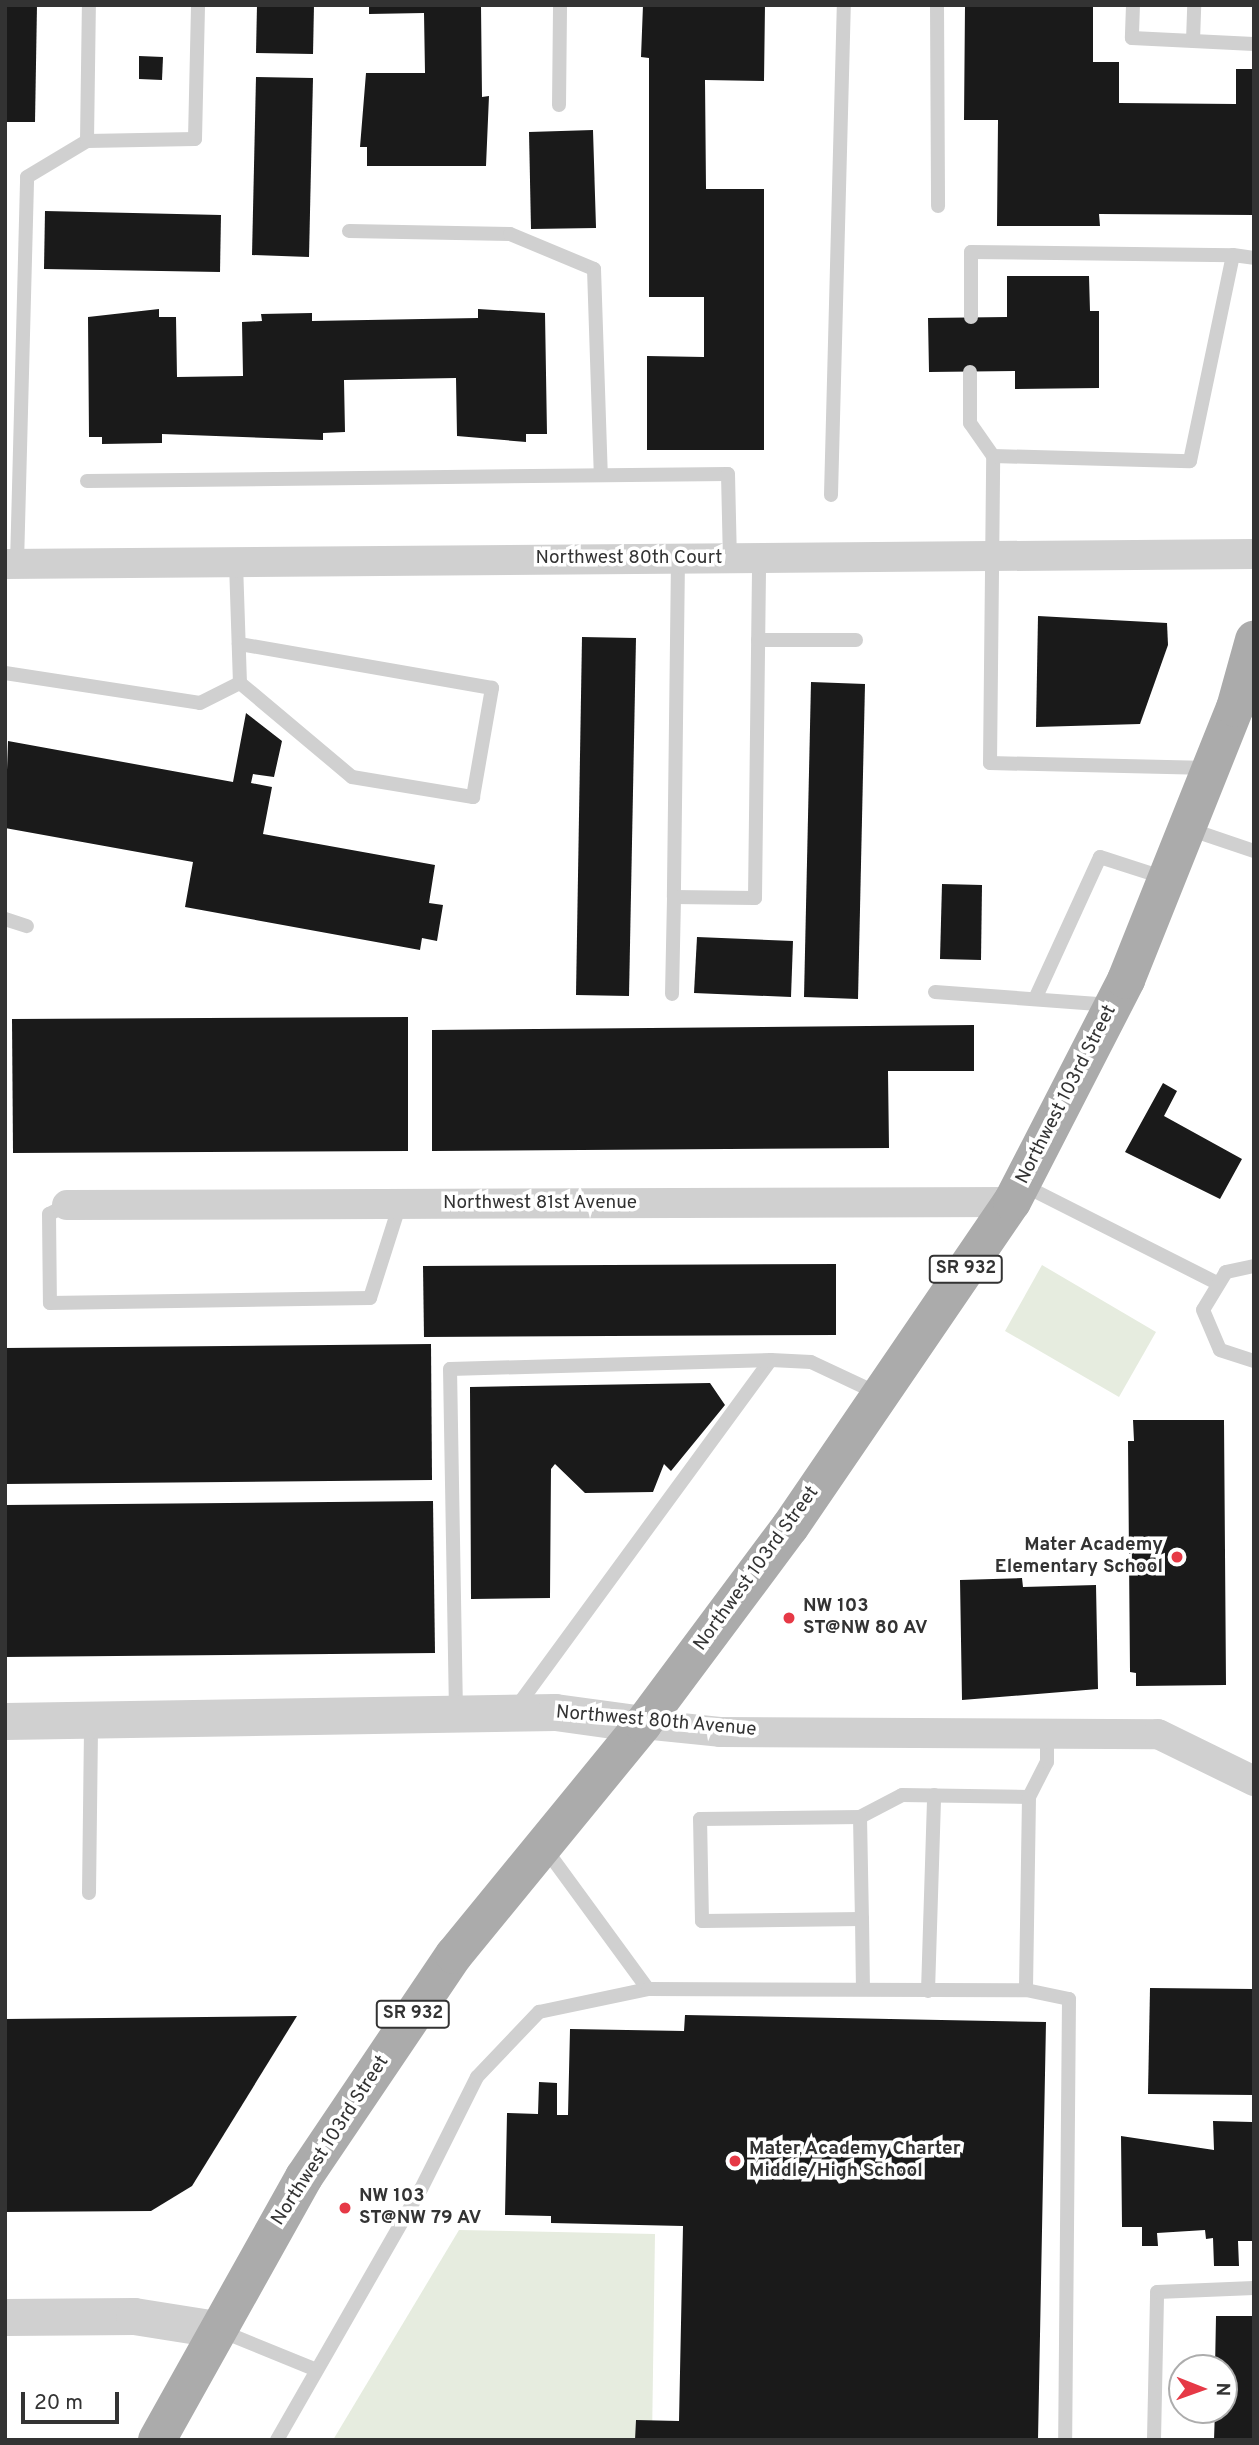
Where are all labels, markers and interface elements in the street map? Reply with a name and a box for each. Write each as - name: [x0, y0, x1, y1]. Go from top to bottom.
- street label: Northwest 80th Court: [535, 548, 723, 570]
- street label: Northwest 103rd Street: [1012, 1002, 1122, 1188]
- street label: Northwest 81st Avenue: [443, 1193, 637, 1215]
- road number: SR 932: [928, 1254, 1004, 1284]
- street label: Northwest 103rd Street: [690, 1482, 824, 1656]
- place label: Mater Academy Elementary School: [995, 1535, 1163, 1579]
- marker: Mater Academy Elementary School: [1169, 1549, 1185, 1565]
- place label: NW 103 ST@NW 80 AV: [803, 1596, 928, 1640]
- marker: NW 103 ST@NW 80 AV: [781, 1610, 797, 1626]
- street label: Northwest 80th Avenue: [554, 1702, 758, 1742]
- road number: SR 932: [374, 2000, 452, 2028]
- street label: Northwest 103rd Street: [268, 2052, 394, 2230]
- place label: Mater Academy Charter Middle/High School: [749, 2139, 961, 2183]
- marker: Mater Academy Charter Middle/High School: [727, 2153, 743, 2169]
- place label: NW 103 ST@NW 79 AV: [359, 2186, 482, 2230]
- marker: NW 103 ST@NW 79 AV: [337, 2200, 353, 2216]
- north arrow: [1168, 2354, 1238, 2424]
- scale bar: [24, 2378, 122, 2422]
- text: N: [1210, 2382, 1234, 2396]
- text: 20 m: [34, 2390, 83, 2417]

